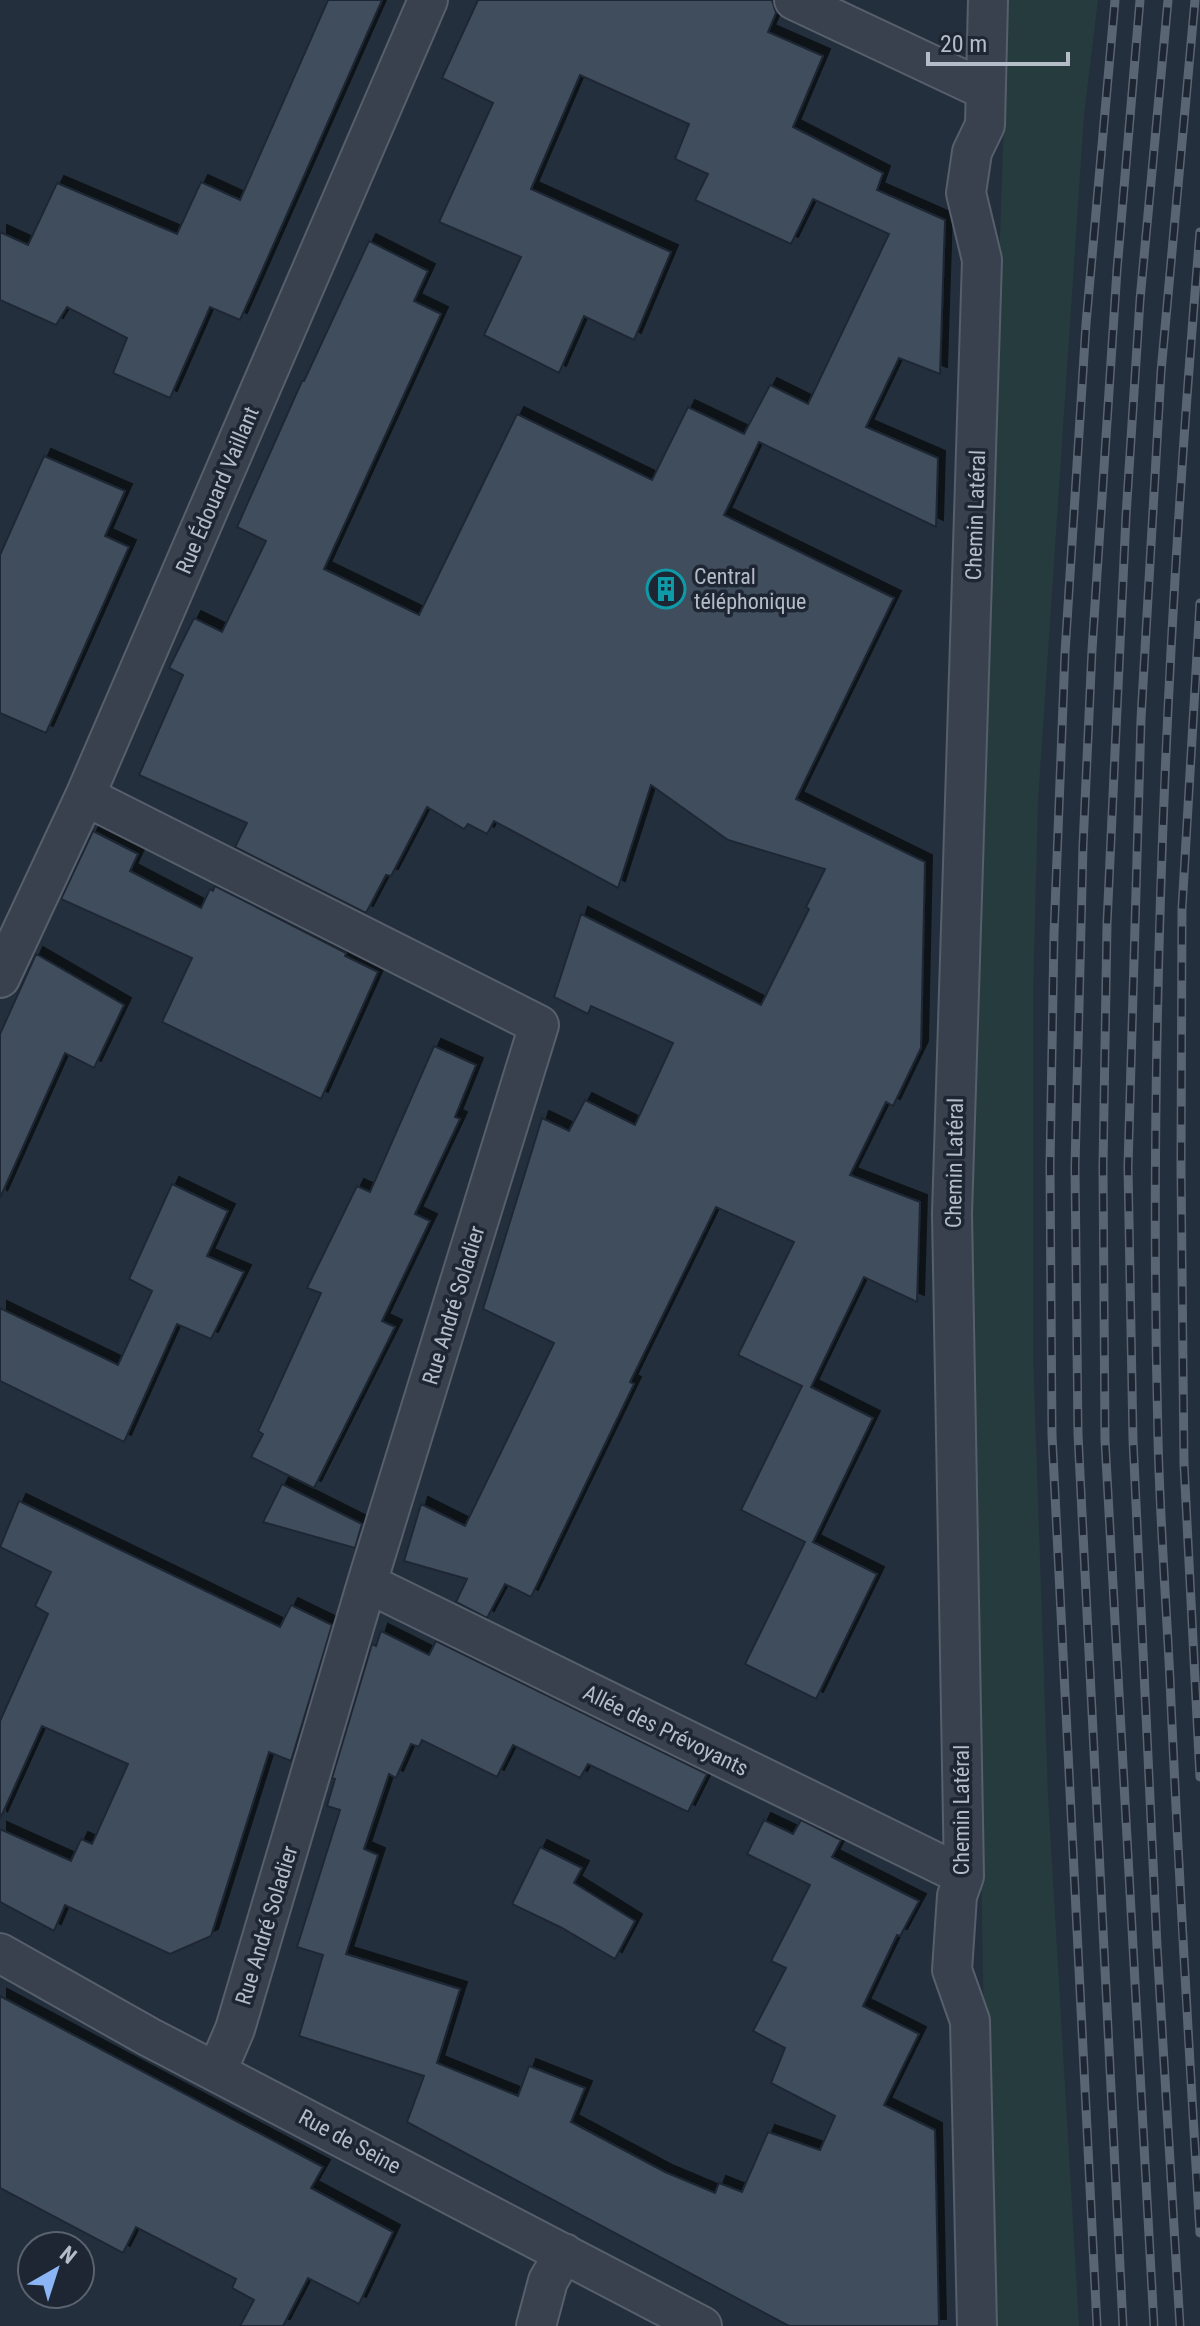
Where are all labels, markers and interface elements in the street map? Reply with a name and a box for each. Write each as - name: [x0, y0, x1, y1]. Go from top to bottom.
- scale bar: [928, 16, 1068, 66]
- text: 20 m: [940, 30, 987, 58]
- street label: Rue Édouard Vaillant: [171, 403, 264, 578]
- street label: Chemin Latéral: [961, 449, 990, 581]
- place label: Central téléphonique: [694, 564, 806, 614]
- building icon: Central téléphonique: [645, 568, 687, 610]
- street label: Chemin Latéral: [941, 1098, 968, 1228]
- street label: Rue André Soladier: [417, 1222, 490, 1388]
- street label: Allée des Prévoyants: [579, 1680, 752, 1781]
- street label: Chemin Latéral: [949, 1745, 974, 1875]
- street label: Rue André Soladier: [230, 1842, 303, 2008]
- street label: Rue de Seine: [295, 2104, 405, 2179]
- north arrow: [16, 2230, 96, 2310]
- text: N: [55, 2241, 81, 2269]

